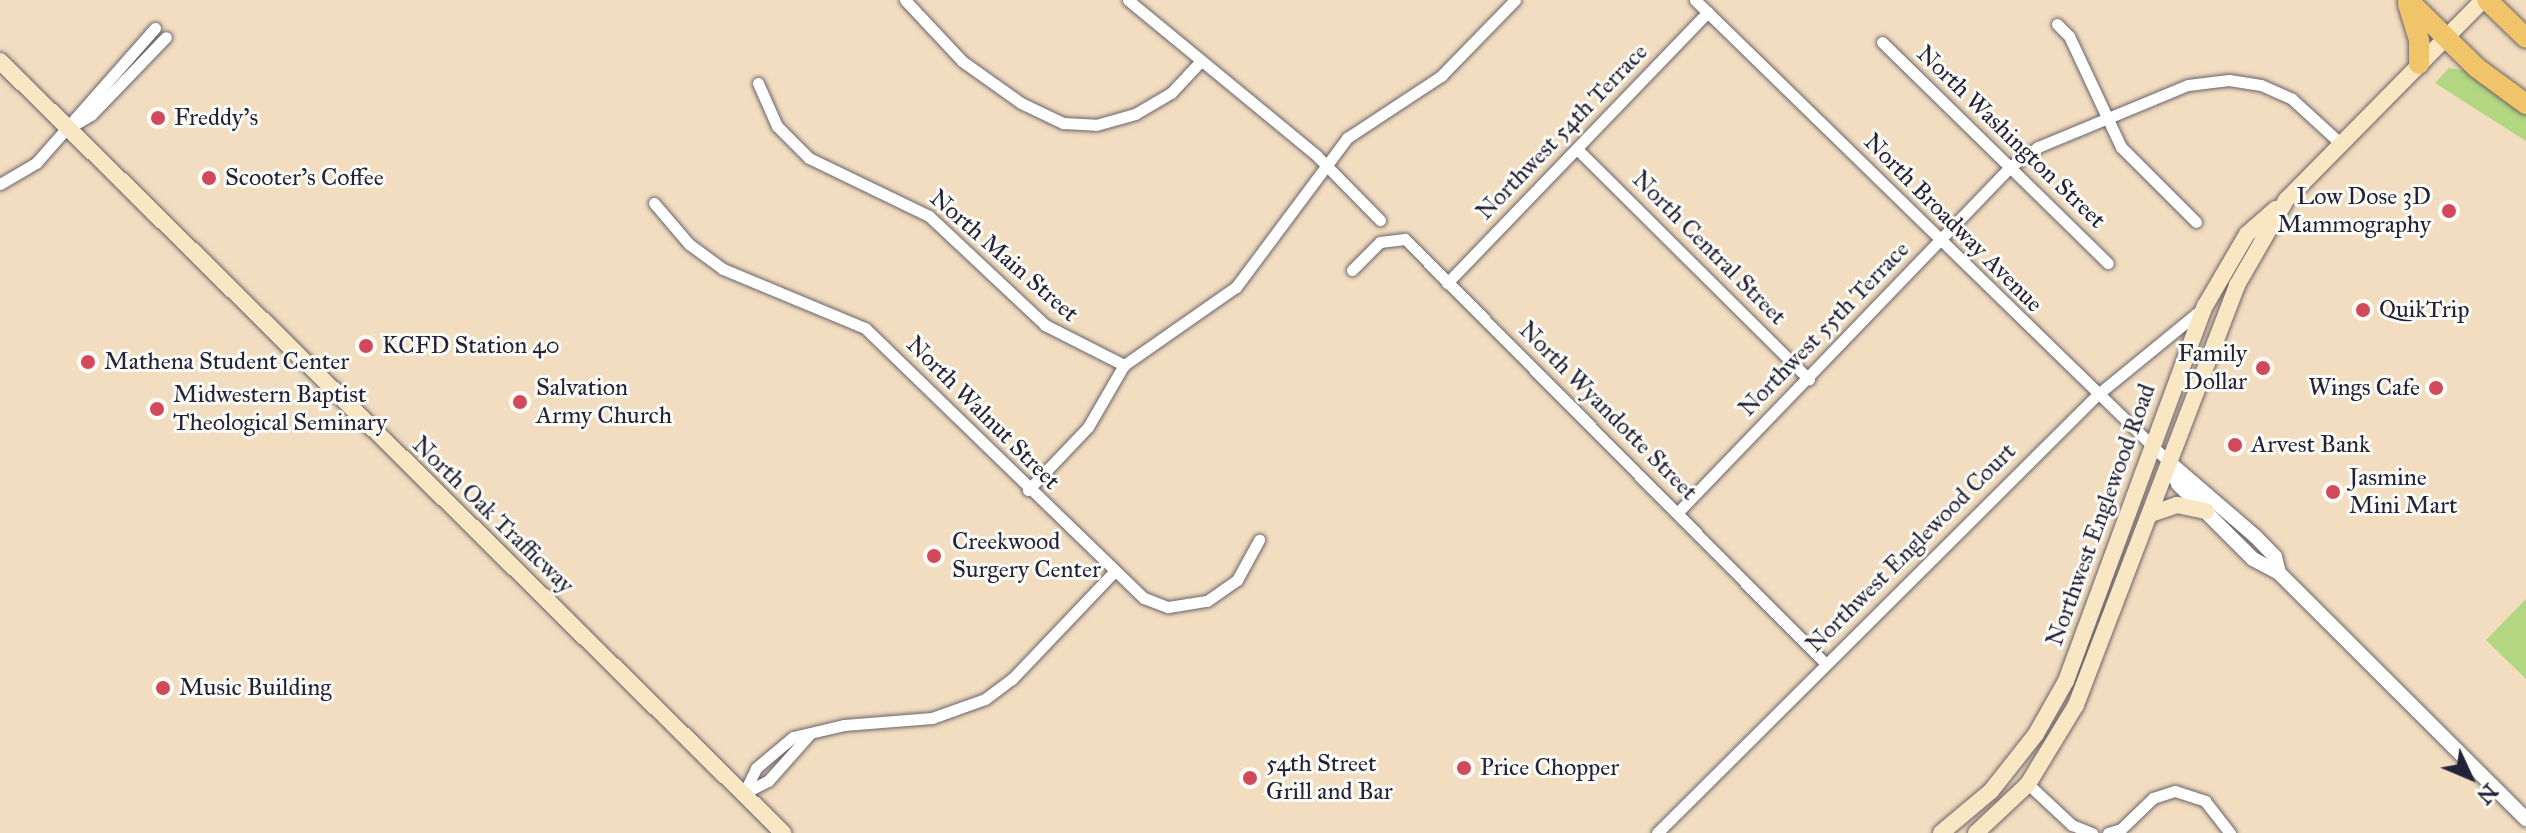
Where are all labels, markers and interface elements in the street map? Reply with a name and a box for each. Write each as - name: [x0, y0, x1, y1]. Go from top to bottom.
- street label: Northwest 54th Terrace: [1470, 38, 1654, 226]
- street label: North Washington Street: [1911, 39, 2111, 235]
- place label: Freddy's: [174, 104, 258, 132]
- marker: Freddy's: [149, 109, 167, 127]
- street label: North Broadway Avenue: [1858, 128, 2048, 318]
- place label: Scooter's Coffee: [225, 164, 384, 192]
- street label: North Central Street: [1626, 165, 1792, 331]
- marker: Scooter's Coffee: [200, 169, 218, 187]
- place label: Low Dose 3D Mammography: [2277, 183, 2431, 239]
- street label: North Main Street: [924, 184, 1084, 328]
- marker: Low Dose 3D Mammography: [2438, 200, 2460, 222]
- street label: Northwest 55th Terrace: [1733, 235, 1915, 423]
- place label: QuikTrip: [2379, 296, 2469, 324]
- marker: QuikTrip: [2354, 301, 2372, 319]
- street label: North Wyandotte Street: [1513, 316, 1703, 506]
- street label: North Walnut Street: [900, 330, 1066, 496]
- place label: KCFD Station 40: [382, 332, 560, 360]
- marker: KCFD Station 40: [357, 337, 375, 355]
- place label: Family Dollar: [2178, 340, 2247, 396]
- place label: Mathena Student Center: [104, 348, 349, 376]
- marker: Mathena Student Center: [79, 353, 97, 371]
- marker: Family Dollar: [2254, 359, 2272, 377]
- place label: Salvation Army Church: [536, 374, 672, 430]
- place label: Wings Cafe: [2308, 374, 2420, 402]
- marker: Wings Cafe: [2427, 379, 2445, 397]
- street label: Northwest Englewood Road: [2040, 380, 2162, 650]
- place label: Midwestern Baptist Theological Seminary: [173, 381, 387, 437]
- marker: Salvation Army Church: [511, 393, 529, 411]
- marker: Midwestern Baptist Theological Seminary: [148, 400, 166, 418]
- street label: North Oak Trafficway: [406, 430, 580, 600]
- place label: Arvest Bank: [2251, 431, 2370, 459]
- marker: Arvest Bank: [2226, 436, 2244, 454]
- street label: Northwest Englewood Court: [1800, 437, 2022, 659]
- place label: Jasmine Mini Mart: [2349, 464, 2457, 520]
- marker: Jasmine Mini Mart: [2324, 483, 2342, 501]
- place label: Creekwood Surgery Center: [952, 528, 1101, 584]
- marker: Creekwood Surgery Center: [923, 545, 945, 567]
- place label: Music Building: [179, 674, 331, 702]
- marker: Music Building: [154, 679, 172, 697]
- north arrow: [2430, 737, 2510, 817]
- place label: 54th Street Grill and Bar: [1266, 750, 1393, 806]
- place label: Price Chopper: [1480, 754, 1619, 782]
- marker: Price Chopper: [1455, 759, 1473, 777]
- marker: 54th Street Grill and Bar: [1241, 769, 1259, 787]
- text: N: [2471, 778, 2504, 810]

